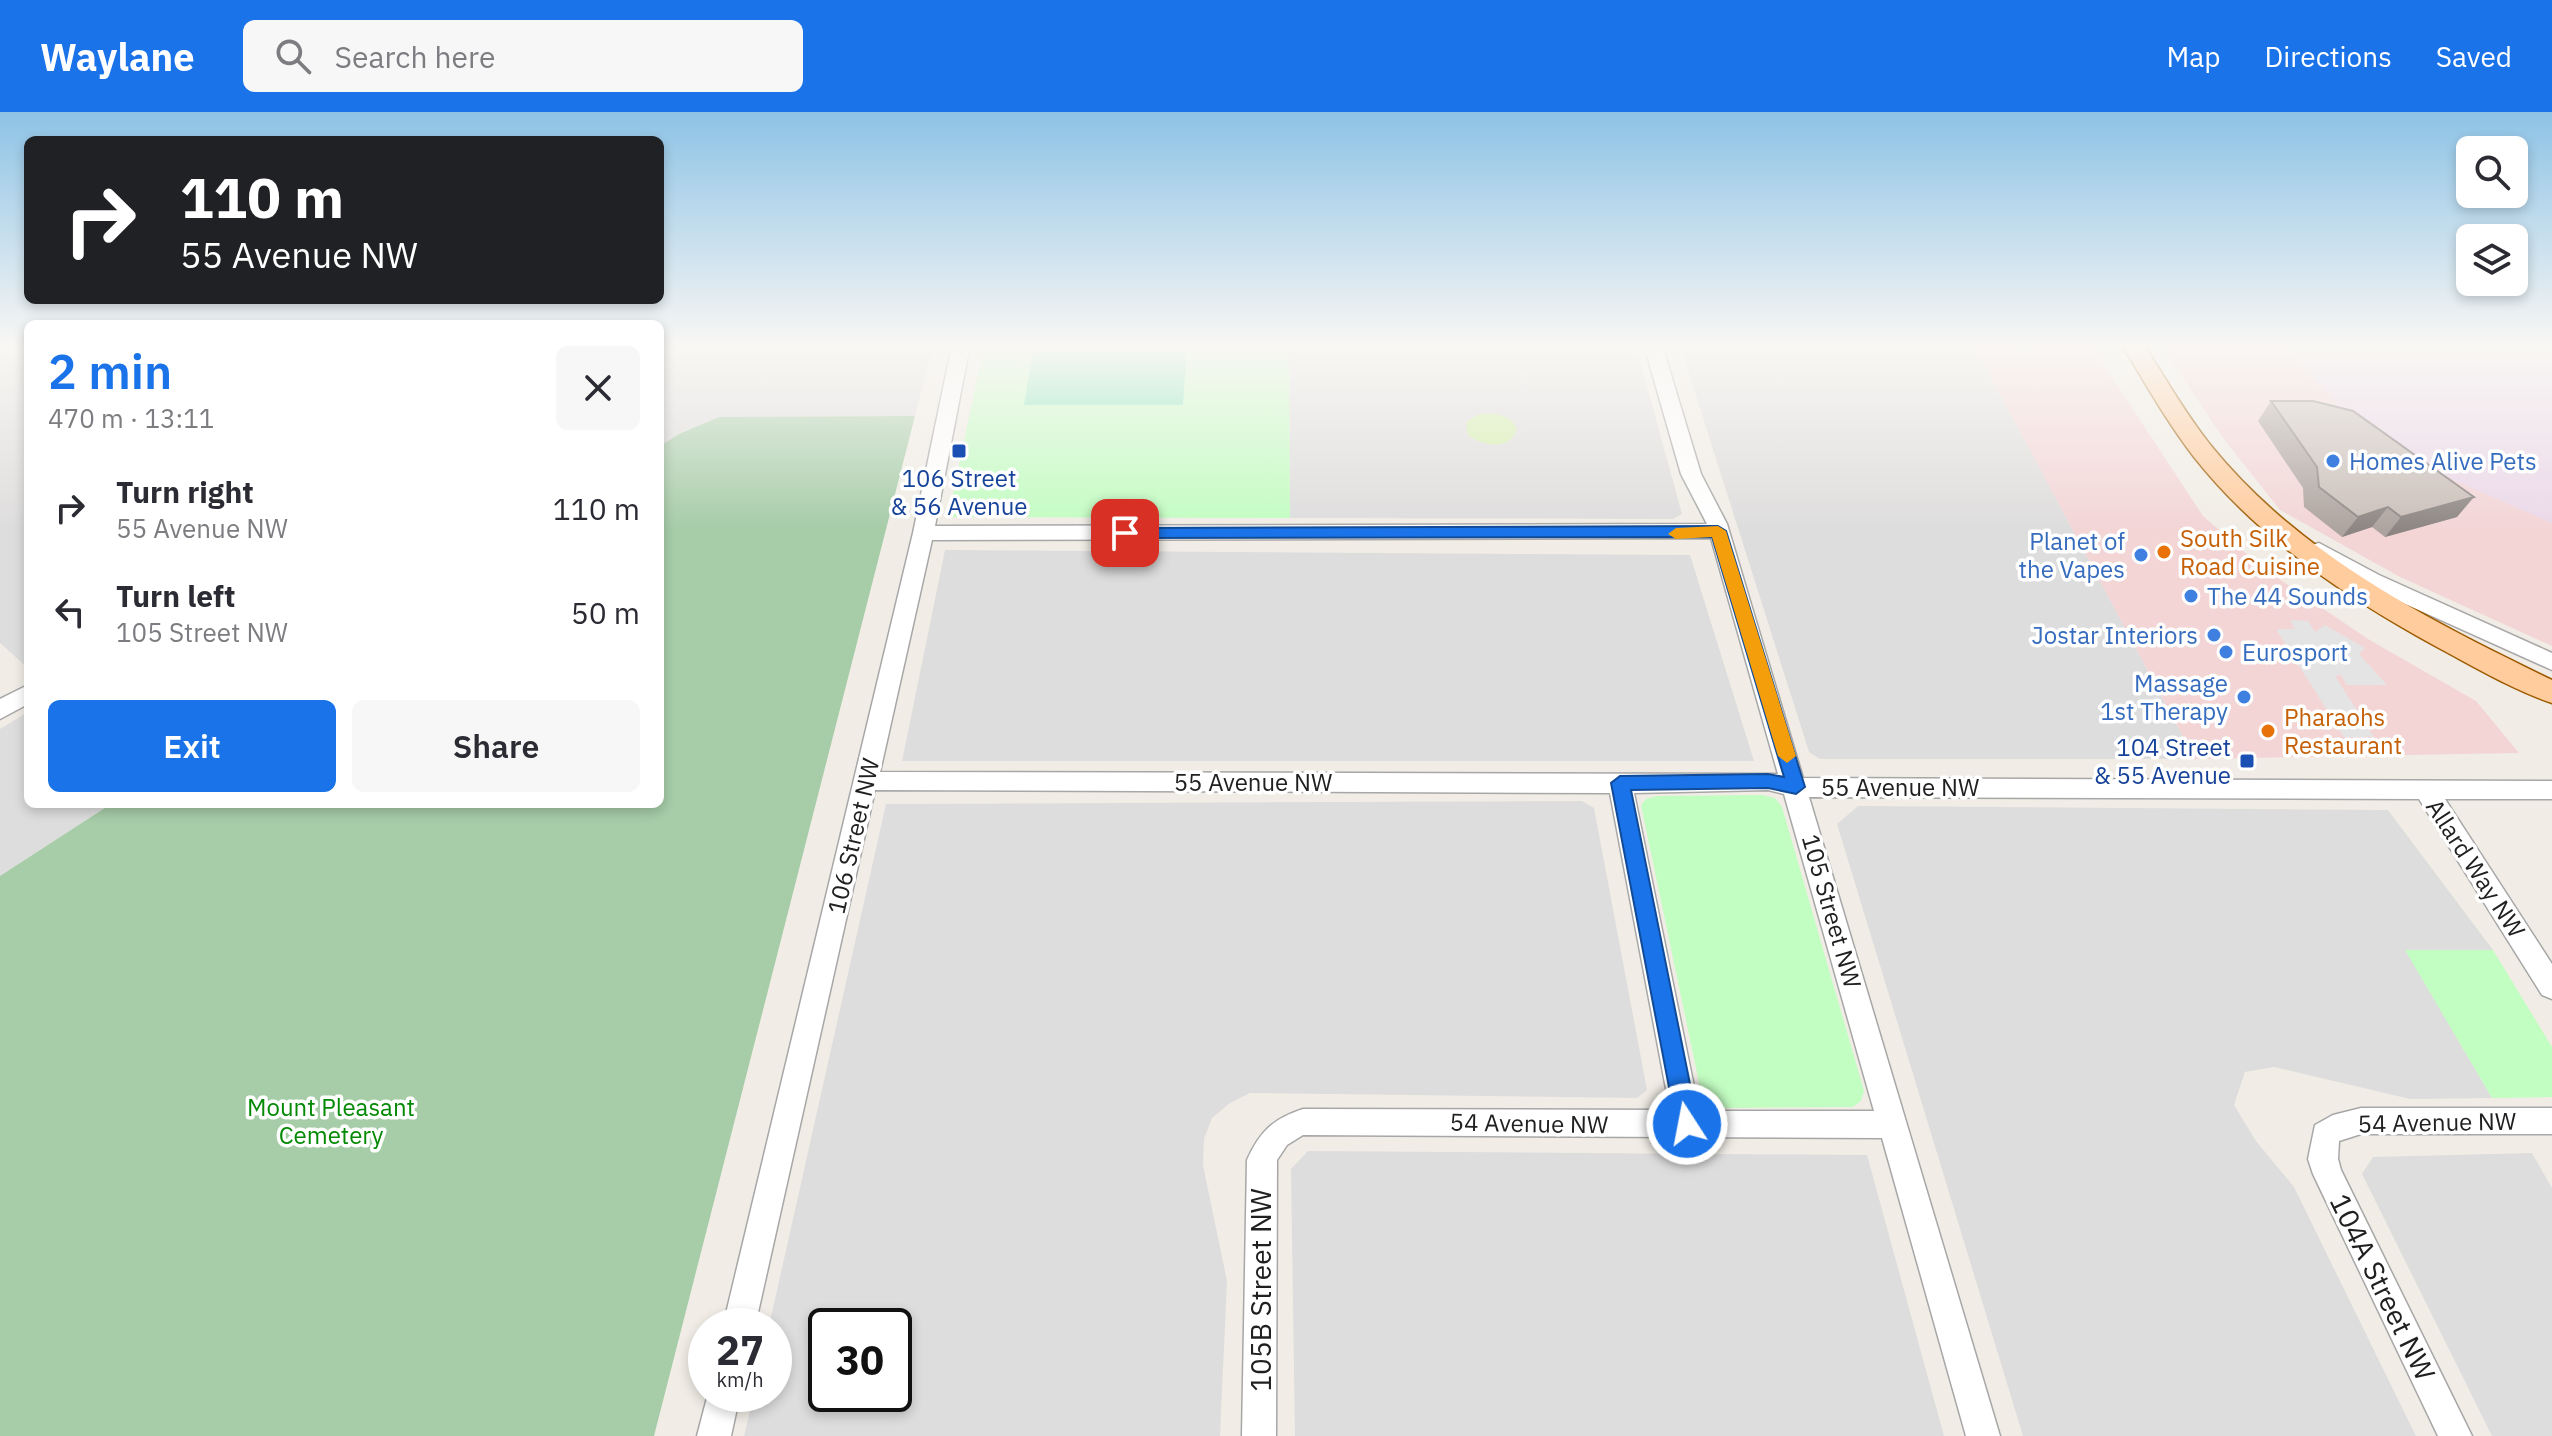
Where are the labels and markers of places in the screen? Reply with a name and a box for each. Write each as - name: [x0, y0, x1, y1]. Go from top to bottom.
- marker: 106 Street & 56 Avenue: [950, 442, 968, 460]
- place label: Homes Alive Pets: [2349, 445, 2537, 477]
- marker: Homes Alive Pets: [2324, 452, 2342, 470]
- place label: 106 Street & 56 Avenue: [891, 462, 1027, 522]
- pin: [1091, 499, 1159, 567]
- place label: South Silk Road Cuisine: [2180, 522, 2320, 582]
- place label: Planet of the Vapes: [2019, 525, 2125, 585]
- marker: South Silk Road Cuisine: [2155, 543, 2173, 561]
- marker: Planet of the Vapes: [2132, 546, 2150, 564]
- place label: The 44 Sounds: [2207, 580, 2368, 612]
- marker: The 44 Sounds: [2182, 587, 2200, 605]
- place label: Jostar Interiors: [2032, 619, 2198, 651]
- marker: Jostar Interiors: [2205, 626, 2223, 644]
- place label: Eurosport: [2242, 636, 2348, 668]
- marker: Eurosport: [2217, 643, 2235, 661]
- place label: Massage 1st Therapy: [2100, 667, 2228, 727]
- marker: Massage 1st Therapy: [2235, 688, 2253, 706]
- place label: Pharaohs Restaurant: [2284, 701, 2402, 761]
- marker: Pharaohs Restaurant: [2259, 722, 2277, 740]
- place label: 104 Street & 55 Avenue: [2094, 731, 2231, 791]
- marker: 104 Street & 55 Avenue: [2238, 752, 2256, 770]

